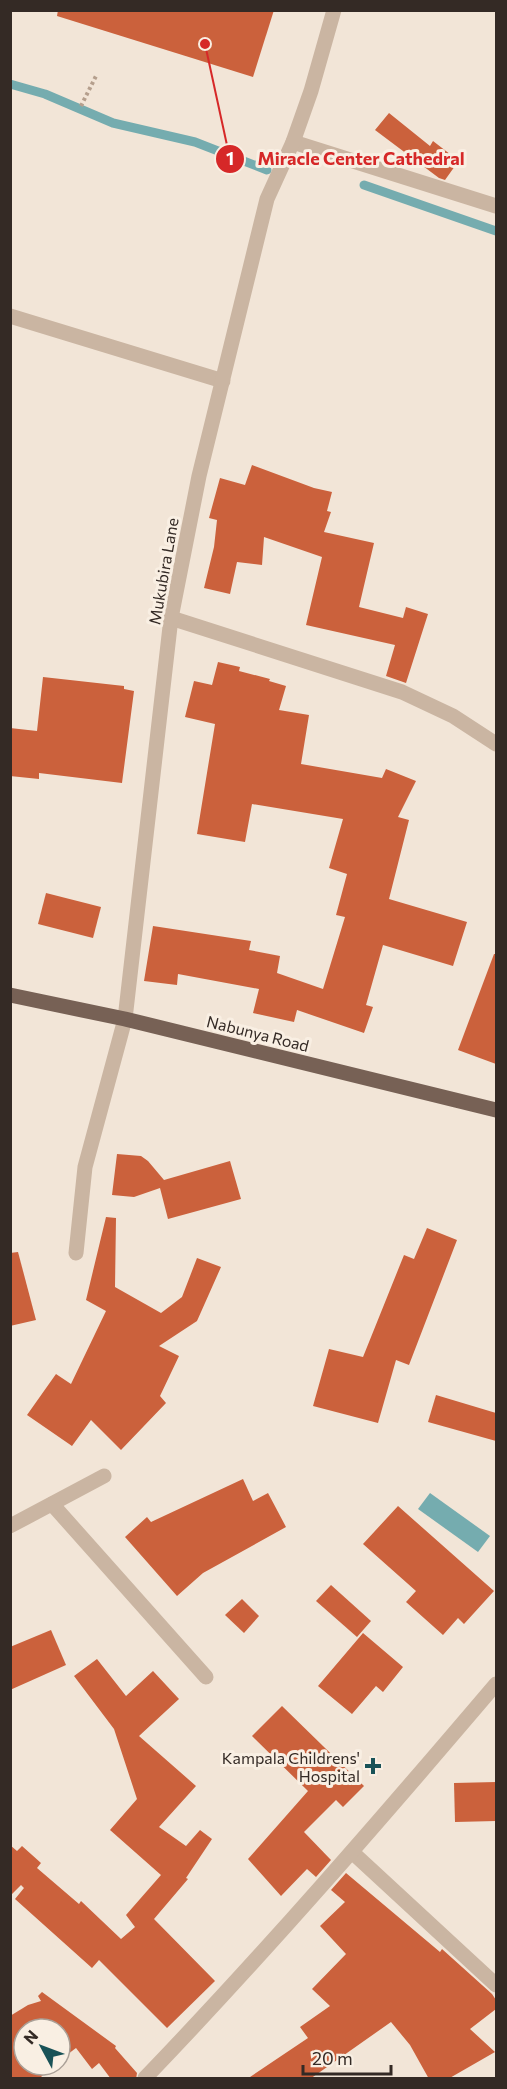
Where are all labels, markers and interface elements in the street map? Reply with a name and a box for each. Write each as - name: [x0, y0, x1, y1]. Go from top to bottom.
- callout: Miracle Center Cathedral: [215, 141, 477, 177]
- text: 1: [226, 147, 234, 169]
- text: Miracle Center Cathedral: [257, 147, 465, 169]
- street label: Mukubira Lane: [144, 516, 182, 626]
- street label: Nabunya Road: [205, 1011, 311, 1055]
- place label: Kampala Childrens' Hospital: [222, 1748, 360, 1785]
- marker: Kampala Childrens' Hospital: [364, 1757, 382, 1775]
- north arrow: [12, 2017, 72, 2077]
- text: N: [19, 2026, 41, 2048]
- scale bar: [303, 2038, 392, 2076]
- text: 20 m: [312, 2047, 353, 2069]

